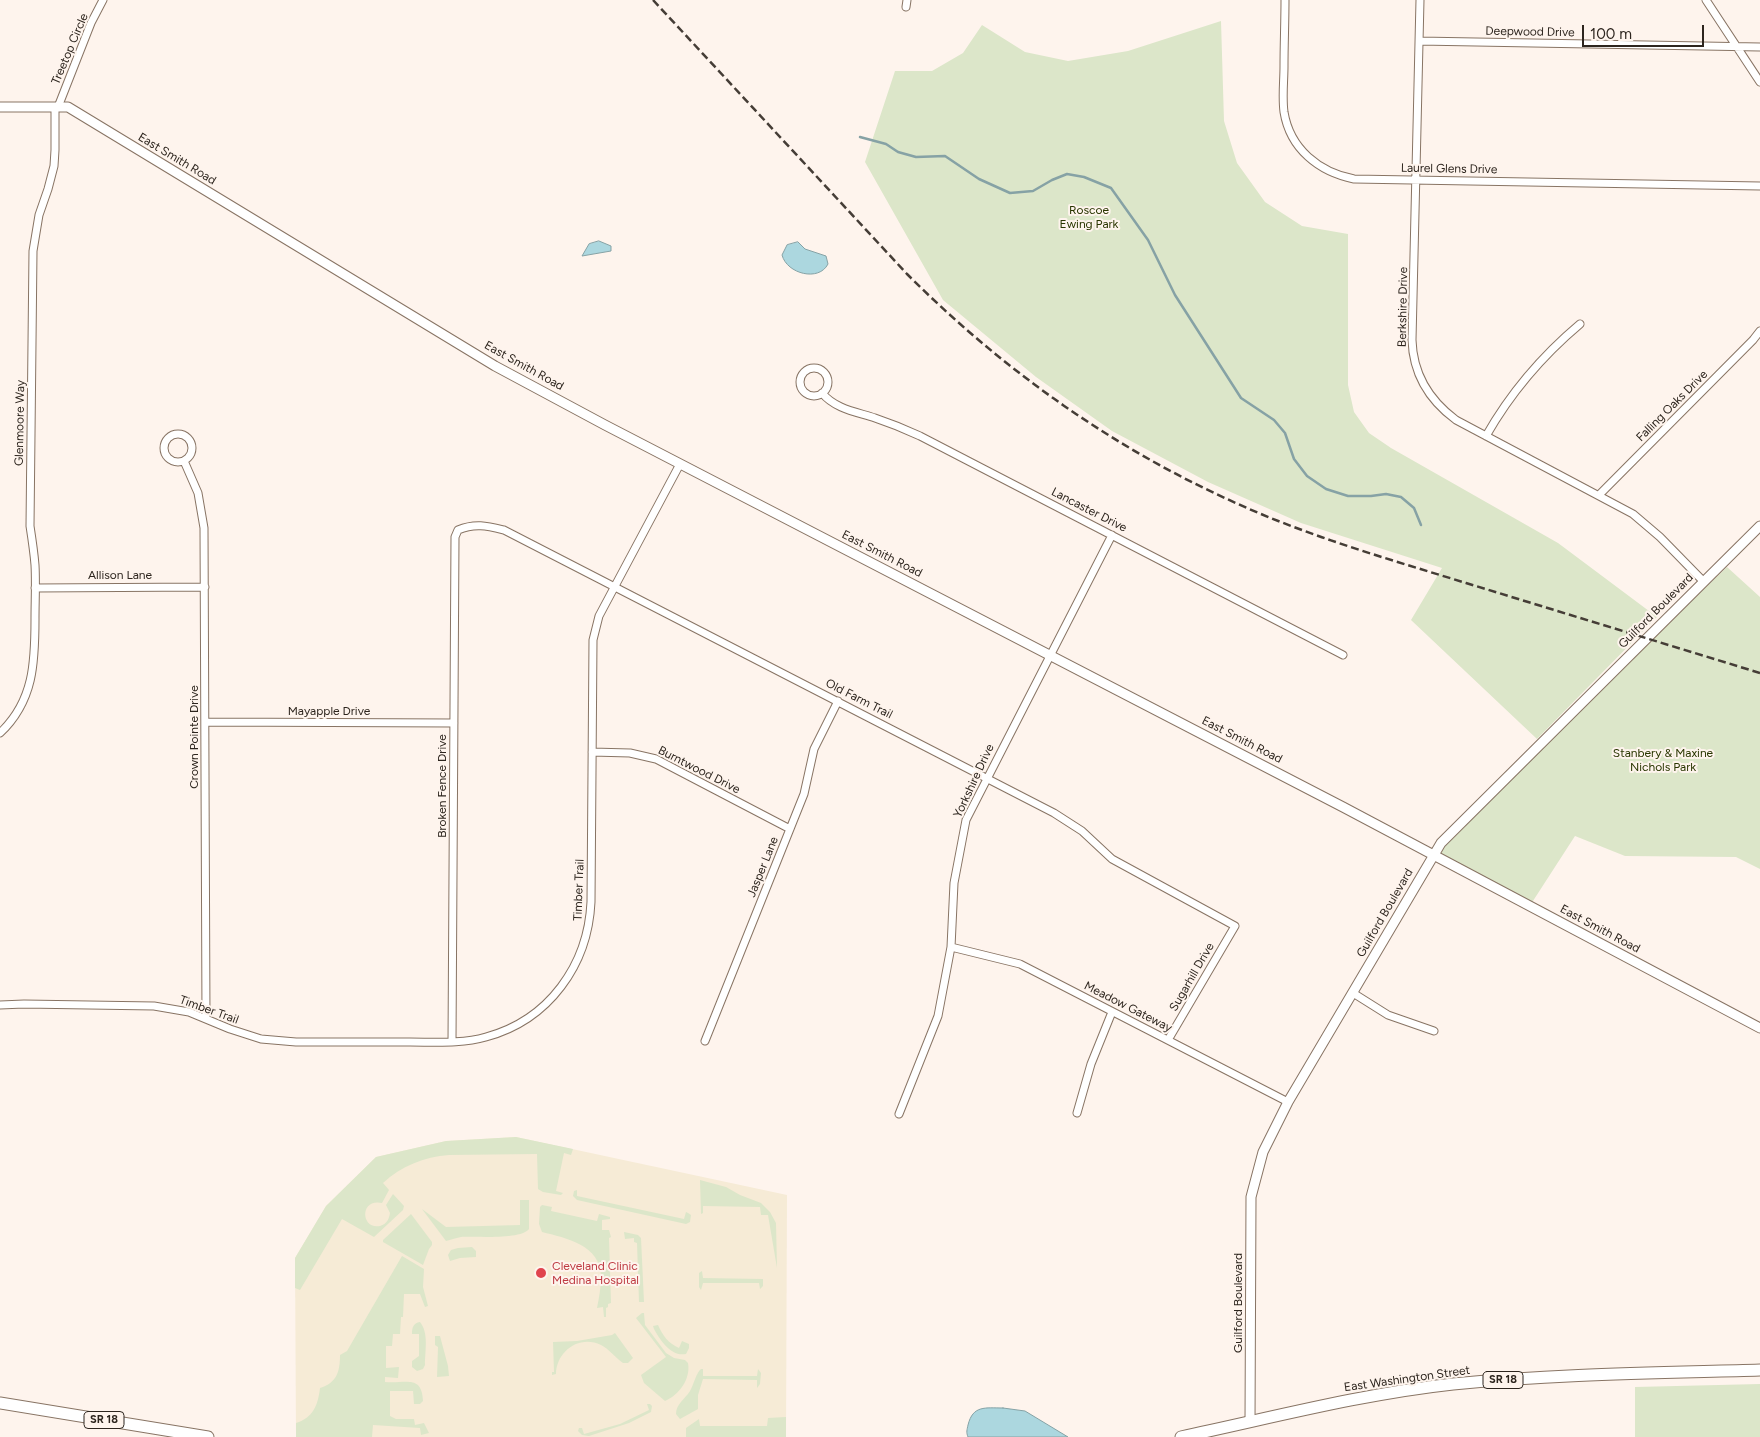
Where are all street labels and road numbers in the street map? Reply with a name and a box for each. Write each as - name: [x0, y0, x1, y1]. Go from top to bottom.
- street label: Treetop Circle: [49, 11, 91, 87]
- street label: Deepwood Drive: [1485, 24, 1575, 40]
- street label: East Smith Road: [135, 130, 219, 188]
- street label: Laurel Glens Drive: [1401, 161, 1497, 177]
- street label: Berkshire Drive: [1395, 267, 1411, 347]
- street label: East Smith Road: [482, 338, 566, 394]
- street label: Falling Oaks Drive: [1633, 367, 1711, 445]
- street label: Glenmoore Way: [12, 380, 28, 466]
- street label: Lancaster Drive: [1049, 485, 1129, 535]
- street label: East Smith Road: [839, 527, 925, 581]
- street label: Allison Lane: [88, 568, 152, 582]
- street label: Guilford Boulevard: [1616, 571, 1696, 651]
- street label: Old Farm Trail: [823, 676, 895, 722]
- street label: Crown Pointe Drive: [187, 685, 201, 789]
- street label: Mayapple Drive: [288, 704, 370, 718]
- street label: East Smith Road: [1199, 713, 1285, 767]
- street label: Broken Fence Drive: [435, 734, 449, 838]
- street label: Yorkshire Drive: [951, 742, 997, 820]
- street label: Burntwood Drive: [656, 743, 742, 797]
- street label: Jasper Lane: [744, 835, 782, 899]
- street label: Timber Trail: [571, 859, 587, 921]
- street label: Guilford Boulevard: [1354, 866, 1416, 960]
- street label: East Smith Road: [1558, 902, 1642, 956]
- street label: Sugarhill Drive: [1167, 940, 1217, 1014]
- street label: Meadow Gateway: [1082, 979, 1174, 1035]
- street label: Timber Trail: [177, 993, 241, 1027]
- street label: Guilford Boulevard: [1231, 1253, 1245, 1353]
- street label: East Washington Street: [1343, 1363, 1471, 1395]
- road number: SR 18: [1483, 1372, 1523, 1388]
- road number: SR 18: [84, 1412, 124, 1428]

